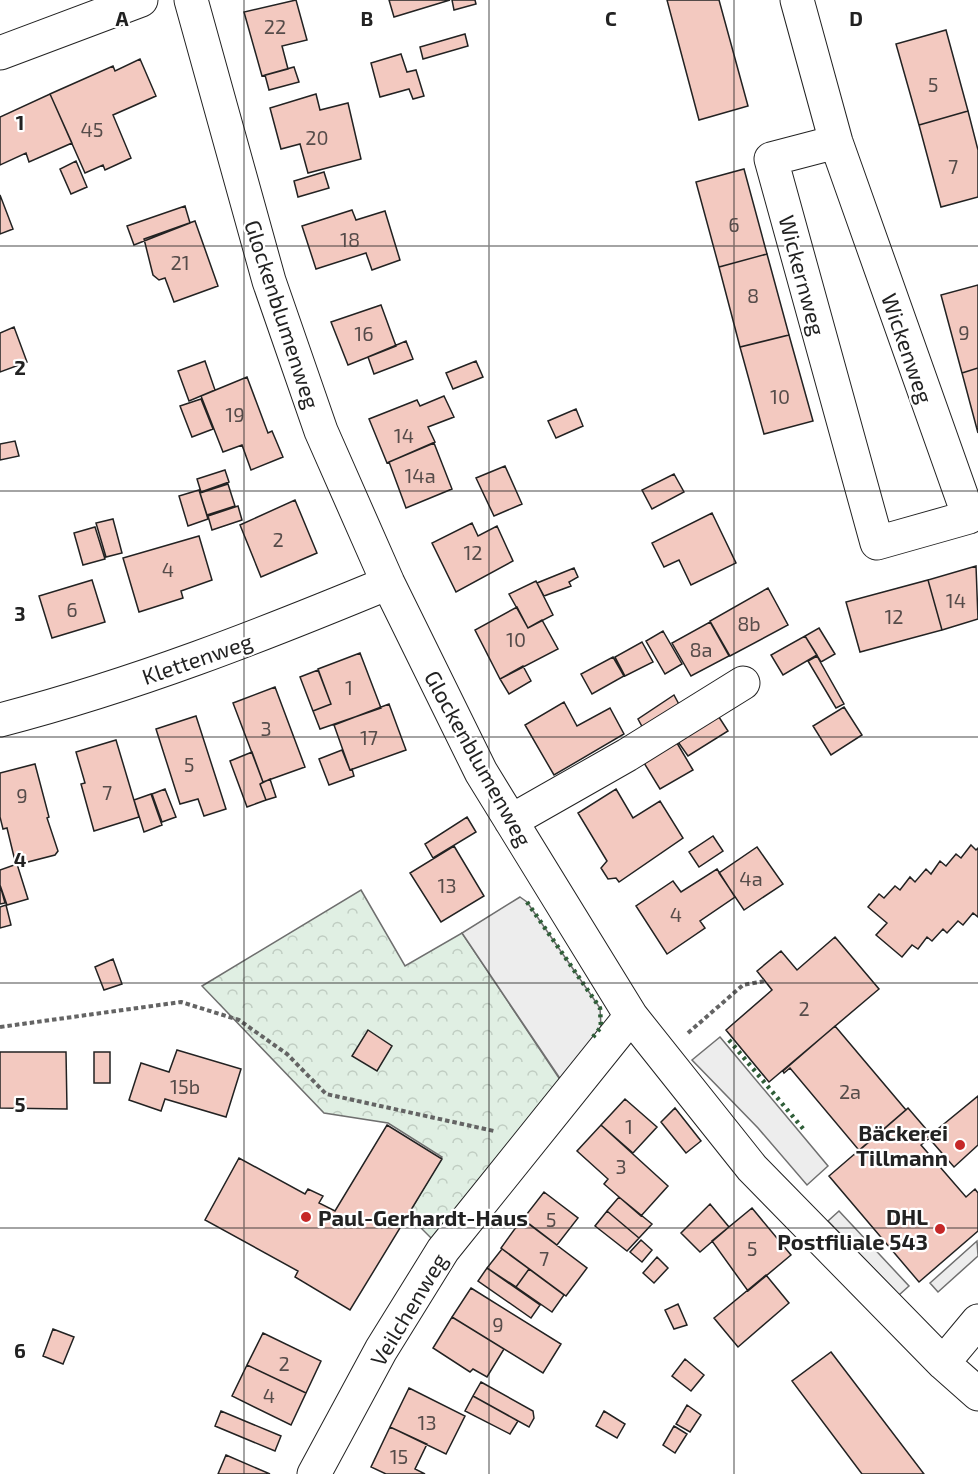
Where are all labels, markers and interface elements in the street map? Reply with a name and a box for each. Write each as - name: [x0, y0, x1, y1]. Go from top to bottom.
- text: A: [115, 6, 129, 30]
- text: B: [361, 6, 373, 30]
- text: C: [605, 6, 617, 30]
- text: D: [849, 6, 863, 30]
- house number: 22: [264, 14, 286, 38]
- house number: 5: [928, 72, 938, 96]
- text: 1: [16, 110, 24, 134]
- house number: 45: [80, 117, 104, 141]
- house number: 20: [305, 125, 329, 149]
- house number: 7: [948, 154, 958, 178]
- house number: 6: [728, 212, 740, 236]
- street label: Wickernweg: [774, 212, 832, 338]
- street label: Glockenblumenweg: [240, 216, 326, 412]
- house number: 18: [340, 227, 360, 251]
- house number: 21: [170, 250, 190, 274]
- house number: 8: [747, 283, 759, 307]
- street label: Wickenweg: [877, 290, 939, 406]
- house number: 9: [958, 320, 970, 344]
- house number: 16: [354, 321, 374, 345]
- text: 2: [14, 355, 26, 379]
- house number: 10: [770, 384, 790, 408]
- house number: 19: [225, 402, 245, 426]
- house number: 14: [394, 423, 414, 447]
- house number: 14a: [404, 463, 436, 487]
- house number: 2: [272, 527, 284, 551]
- house number: 12: [463, 540, 483, 564]
- house number: 4: [162, 557, 174, 581]
- house number: 14: [946, 588, 966, 612]
- house number: 6: [66, 597, 78, 621]
- text: 3: [14, 601, 26, 625]
- house number: 12: [884, 604, 904, 628]
- house number: 8b: [737, 611, 761, 635]
- street label: Klettenweg: [138, 627, 256, 689]
- house number: 10: [506, 627, 526, 651]
- house number: 8a: [689, 637, 713, 661]
- street label: Glockenblumenweg: [420, 666, 538, 850]
- house number: 1: [345, 675, 353, 699]
- house number: 3: [260, 716, 272, 740]
- house number: 17: [360, 725, 378, 749]
- house number: 5: [184, 752, 194, 776]
- house number: 7: [102, 780, 112, 804]
- house number: 9: [16, 783, 28, 807]
- text: 4: [14, 847, 27, 871]
- house number: 4a: [739, 866, 763, 890]
- house number: 13: [437, 873, 457, 897]
- house number: 4: [670, 902, 682, 926]
- house number: 2: [798, 996, 810, 1020]
- house number: 15b: [170, 1074, 200, 1098]
- house number: 2a: [839, 1079, 861, 1103]
- text: 5: [14, 1092, 26, 1116]
- house number: 1: [625, 1114, 633, 1138]
- place label: Bäckerei Tillmann: [856, 1119, 948, 1170]
- marker: Bäckerei Tillmann: [953, 1138, 967, 1152]
- house number: 3: [615, 1154, 627, 1178]
- place label: DHL Postfiliale 543: [777, 1203, 928, 1254]
- place label: Paul-Gerhardt-Haus: [318, 1204, 528, 1230]
- house number: 5: [546, 1207, 556, 1231]
- marker: Paul-Gerhardt-Haus: [299, 1210, 313, 1224]
- marker: DHL Postfiliale 543: [933, 1222, 947, 1236]
- house number: 5: [747, 1236, 757, 1260]
- house number: 7: [539, 1246, 549, 1270]
- street label: Veilchenweg: [364, 1248, 452, 1370]
- house number: 9: [492, 1312, 504, 1336]
- text: 6: [14, 1338, 26, 1362]
- house number: 2: [278, 1351, 290, 1375]
- house number: 4: [263, 1383, 275, 1407]
- house number: 13: [417, 1410, 437, 1434]
- house number: 15: [390, 1444, 408, 1468]

